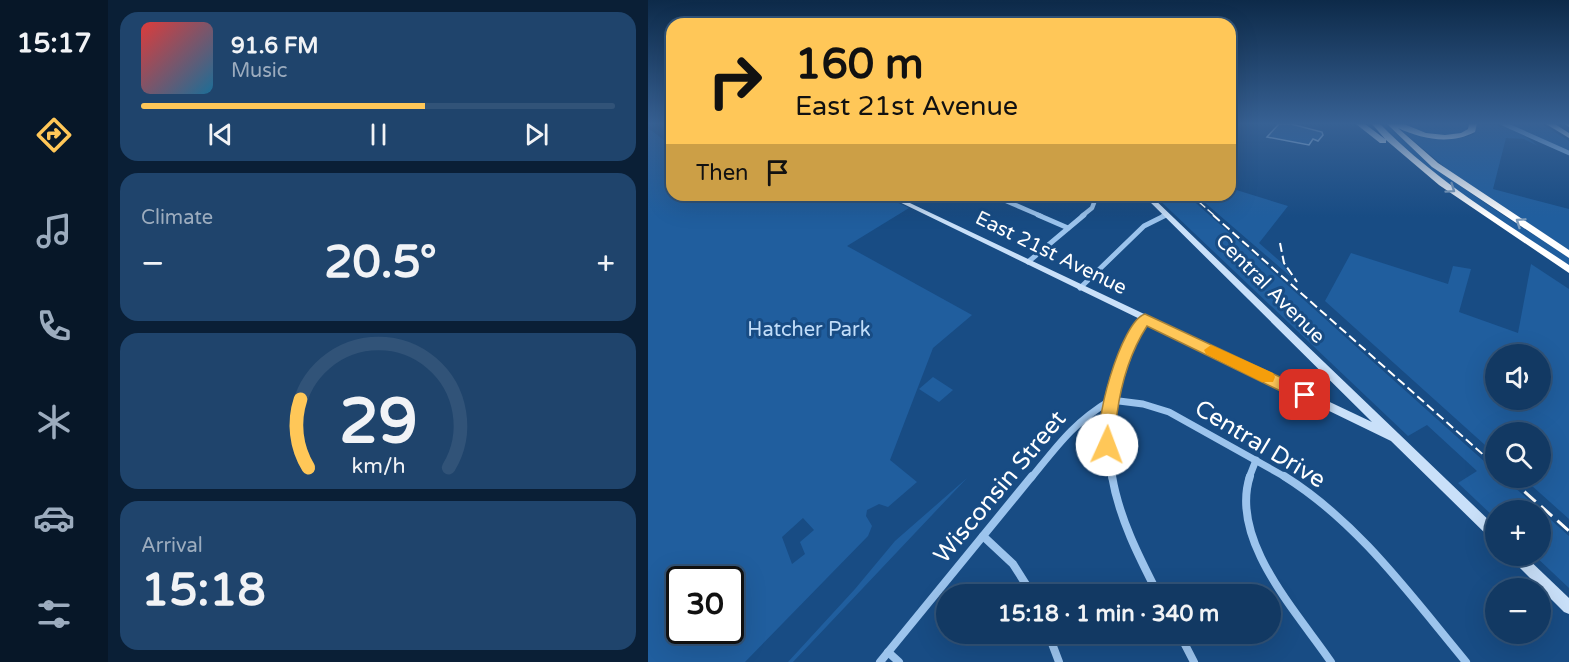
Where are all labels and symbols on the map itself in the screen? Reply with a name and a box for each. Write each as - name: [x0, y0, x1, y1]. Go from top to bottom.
- one-way arrow: [1445, 182, 1456, 193]
- street label: East 21st Avenue: [971, 206, 1131, 300]
- one-way arrow: [1516, 218, 1526, 230]
- street label: Central Avenue: [1210, 229, 1330, 349]
- park label: Hatcher Park: [747, 318, 871, 342]
- pin: [1279, 369, 1330, 420]
- street label: Central Drive: [1189, 394, 1331, 494]
- street label: Wisconsin Street: [928, 405, 1072, 569]
- position arrow: [1075, 413, 1139, 477]
- speed limit sign: 30: [666, 566, 744, 644]

